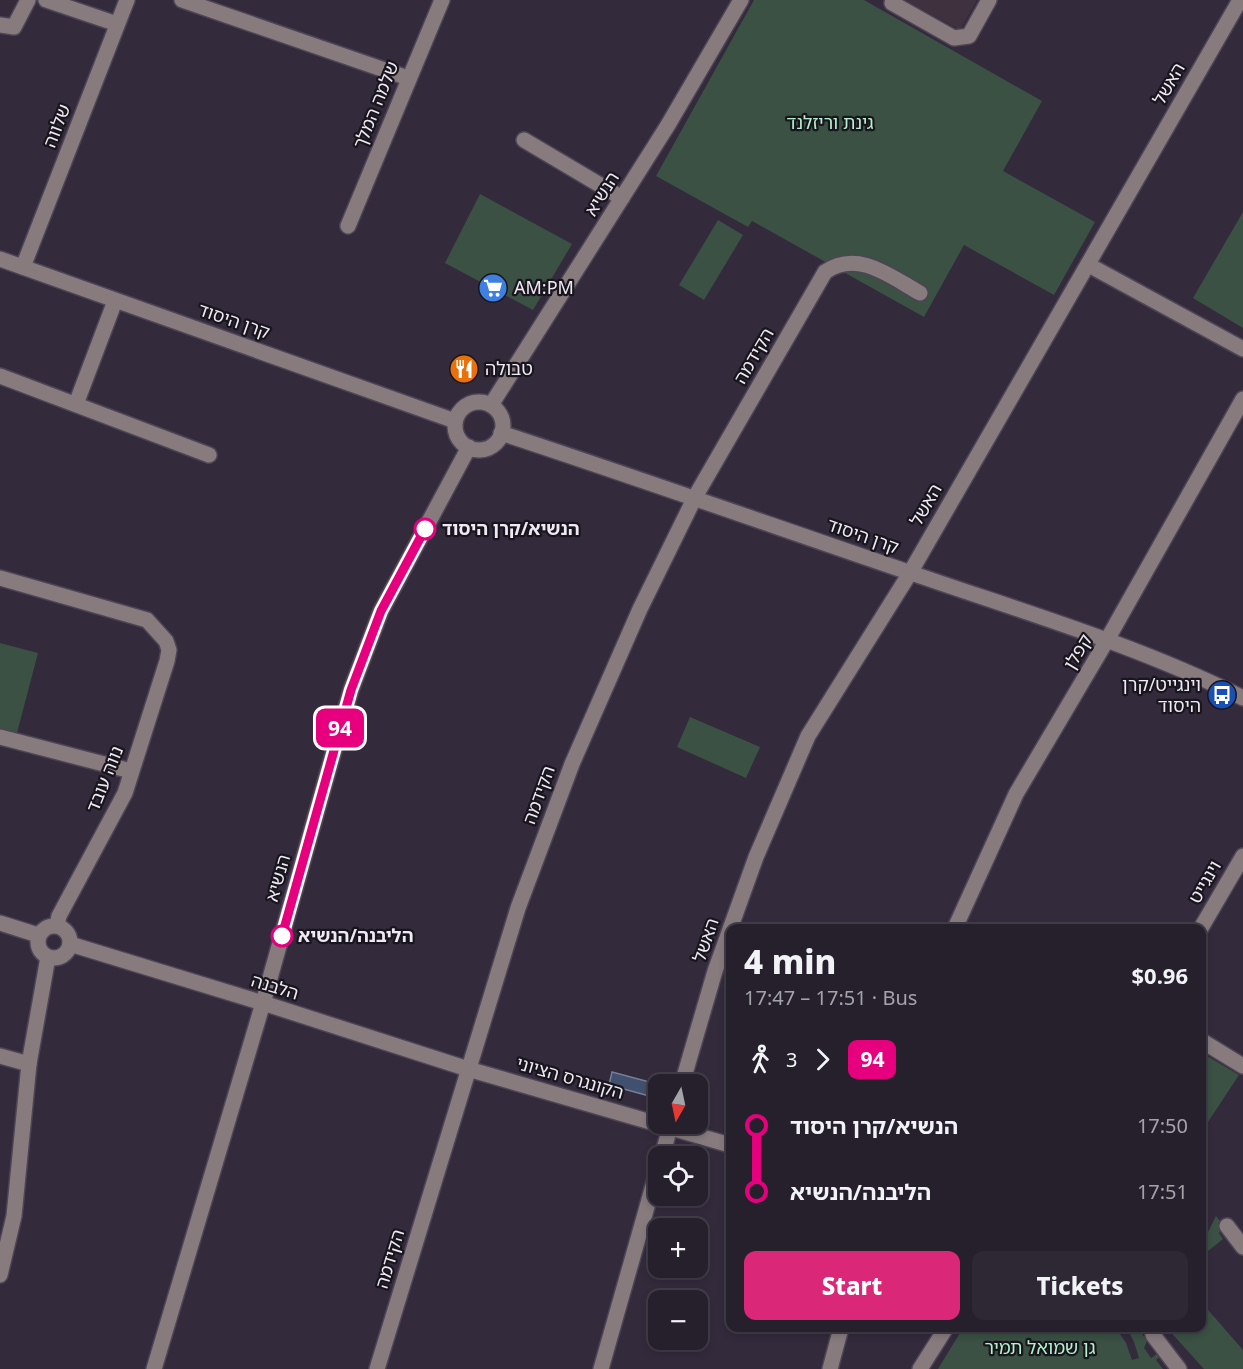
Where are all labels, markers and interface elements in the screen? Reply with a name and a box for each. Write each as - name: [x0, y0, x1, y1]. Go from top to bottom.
- street label: שלמה המלך: [347, 57, 403, 152]
- street label: האשל: [1147, 58, 1190, 109]
- street label: שלווה: [37, 100, 75, 151]
- park label: גינת וריזלנד: [786, 110, 874, 134]
- street label: הנשיא: [578, 167, 624, 220]
- supermarket icon: AM:PM: [477, 272, 509, 304]
- place label: AM:PM: [514, 275, 574, 299]
- street label: קרן היסוד: [195, 297, 273, 344]
- street label: הקידמה: [728, 323, 779, 388]
- restaurant icon: טבולה: [448, 353, 480, 385]
- place label: טבולה: [485, 356, 533, 380]
- street label: האשל: [904, 479, 947, 530]
- street label: קרן היסוד: [824, 512, 902, 559]
- place label: הנשיא/קרן היסוד: [442, 516, 580, 540]
- marker: הנשיא/קרן היסוד: [414, 518, 436, 540]
- street label: קפלן: [1057, 629, 1097, 674]
- place label: וינגייט/קרן היסוד: [1122, 672, 1201, 717]
- bus stop icon: וינגייט/קרן היסוד: [1206, 679, 1238, 711]
- line badge: 94: [313, 708, 367, 748]
- text: 94: [328, 714, 352, 742]
- street label: נווה עובד: [80, 742, 128, 815]
- street label: הקידמה: [516, 762, 560, 827]
- street label: הנשיא: [259, 851, 295, 904]
- street label: וינגייט: [1182, 856, 1226, 907]
- street label: האשל: [686, 915, 724, 965]
- place label: הליבנה/הנשיא: [298, 923, 413, 947]
- marker: הליבנה/הנשיא: [271, 925, 293, 947]
- text: 4 min: [744, 939, 836, 984]
- text: $0.96: [1131, 960, 1188, 990]
- street label: הלבנה: [249, 967, 302, 1005]
- text: 17:47 – 17:51 · Bus: [744, 984, 917, 1011]
- icon: walk: [744, 1043, 777, 1076]
- icon: forward: [806, 1043, 839, 1076]
- text: 94: [860, 1045, 884, 1073]
- text: 3: [786, 1046, 797, 1073]
- street label: הקונגרס הציוני: [514, 1050, 627, 1104]
- north arrow: [648, 1074, 708, 1134]
- map controls: [648, 1074, 708, 1350]
- text: הנשיא/קרן היסוד: [790, 1110, 958, 1140]
- text: 17:50: [1137, 1112, 1188, 1139]
- button: locate: [648, 1146, 708, 1206]
- text: הליבנה/הנשיא: [790, 1176, 931, 1206]
- text: 17:51: [1137, 1178, 1188, 1205]
- button: +: [648, 1218, 708, 1278]
- street label: הקידמה: [369, 1226, 409, 1291]
- button: Start: [744, 1251, 960, 1320]
- button: Tickets: [972, 1251, 1188, 1320]
- button: −: [648, 1290, 708, 1350]
- park label: גן שמואל תמיר: [984, 1335, 1096, 1359]

